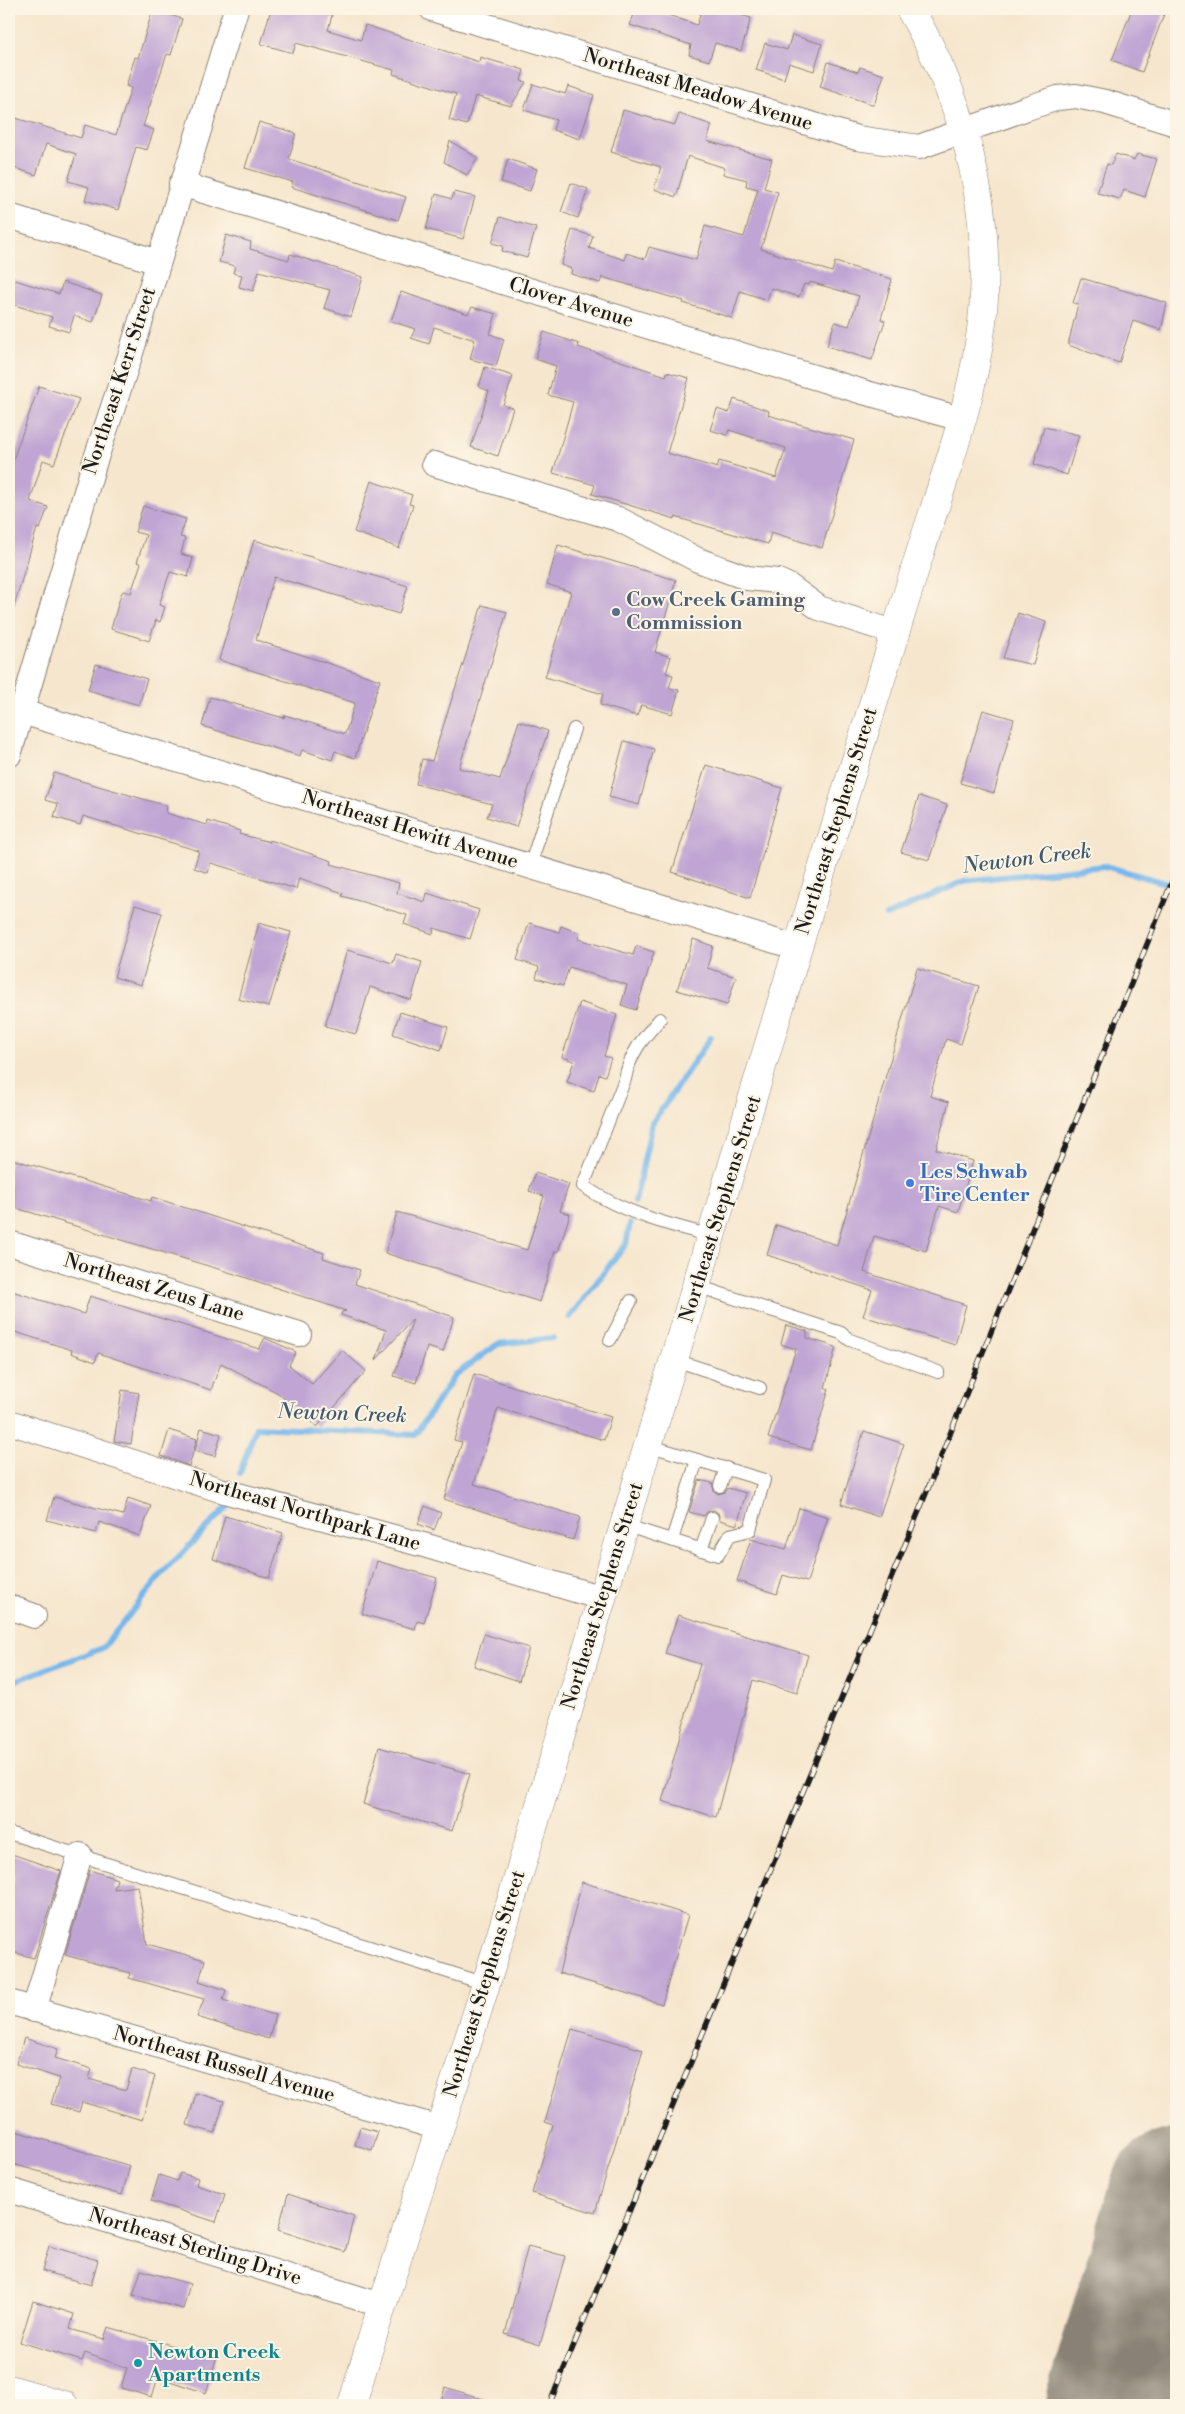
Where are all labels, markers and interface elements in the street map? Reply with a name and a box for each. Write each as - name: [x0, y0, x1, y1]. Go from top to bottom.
- street label: Northeast Meadow Avenue: [580, 43, 816, 137]
- street label: Clover Avenue: [506, 272, 636, 334]
- street label: Northeast Kerr Street: [78, 284, 162, 478]
- place label: Cow Creek Gaming Commission: [626, 588, 805, 636]
- marker: Cow Creek Gaming Commission: [610, 606, 622, 618]
- street label: Northeast Stephens Street: [791, 705, 883, 937]
- street label: Northeast Hewitt Avenue: [299, 785, 521, 875]
- water label: Newton Creek: [960, 838, 1093, 880]
- street label: Northeast Stephens Street: [675, 1093, 767, 1325]
- place label: Les Schwab Tire Center: [920, 1160, 1030, 1208]
- marker: Les Schwab Tire Center: [904, 1177, 916, 1189]
- street label: Northeast Zeus Lane: [61, 1249, 247, 1327]
- water label: Newton Creek: [276, 1399, 407, 1429]
- street label: Northeast Northpark Lane: [187, 1467, 423, 1557]
- street label: Northeast Stephens Street: [557, 1480, 649, 1712]
- street label: Northeast Stephens Street: [439, 1868, 531, 2100]
- street label: Northeast Russell Avenue: [110, 2021, 338, 2109]
- street label: Northeast Sterling Drive: [86, 2203, 304, 2291]
- place label: Newton Creek Apartments: [147, 2340, 281, 2388]
- marker: Newton Creek Apartments: [132, 2357, 144, 2369]

